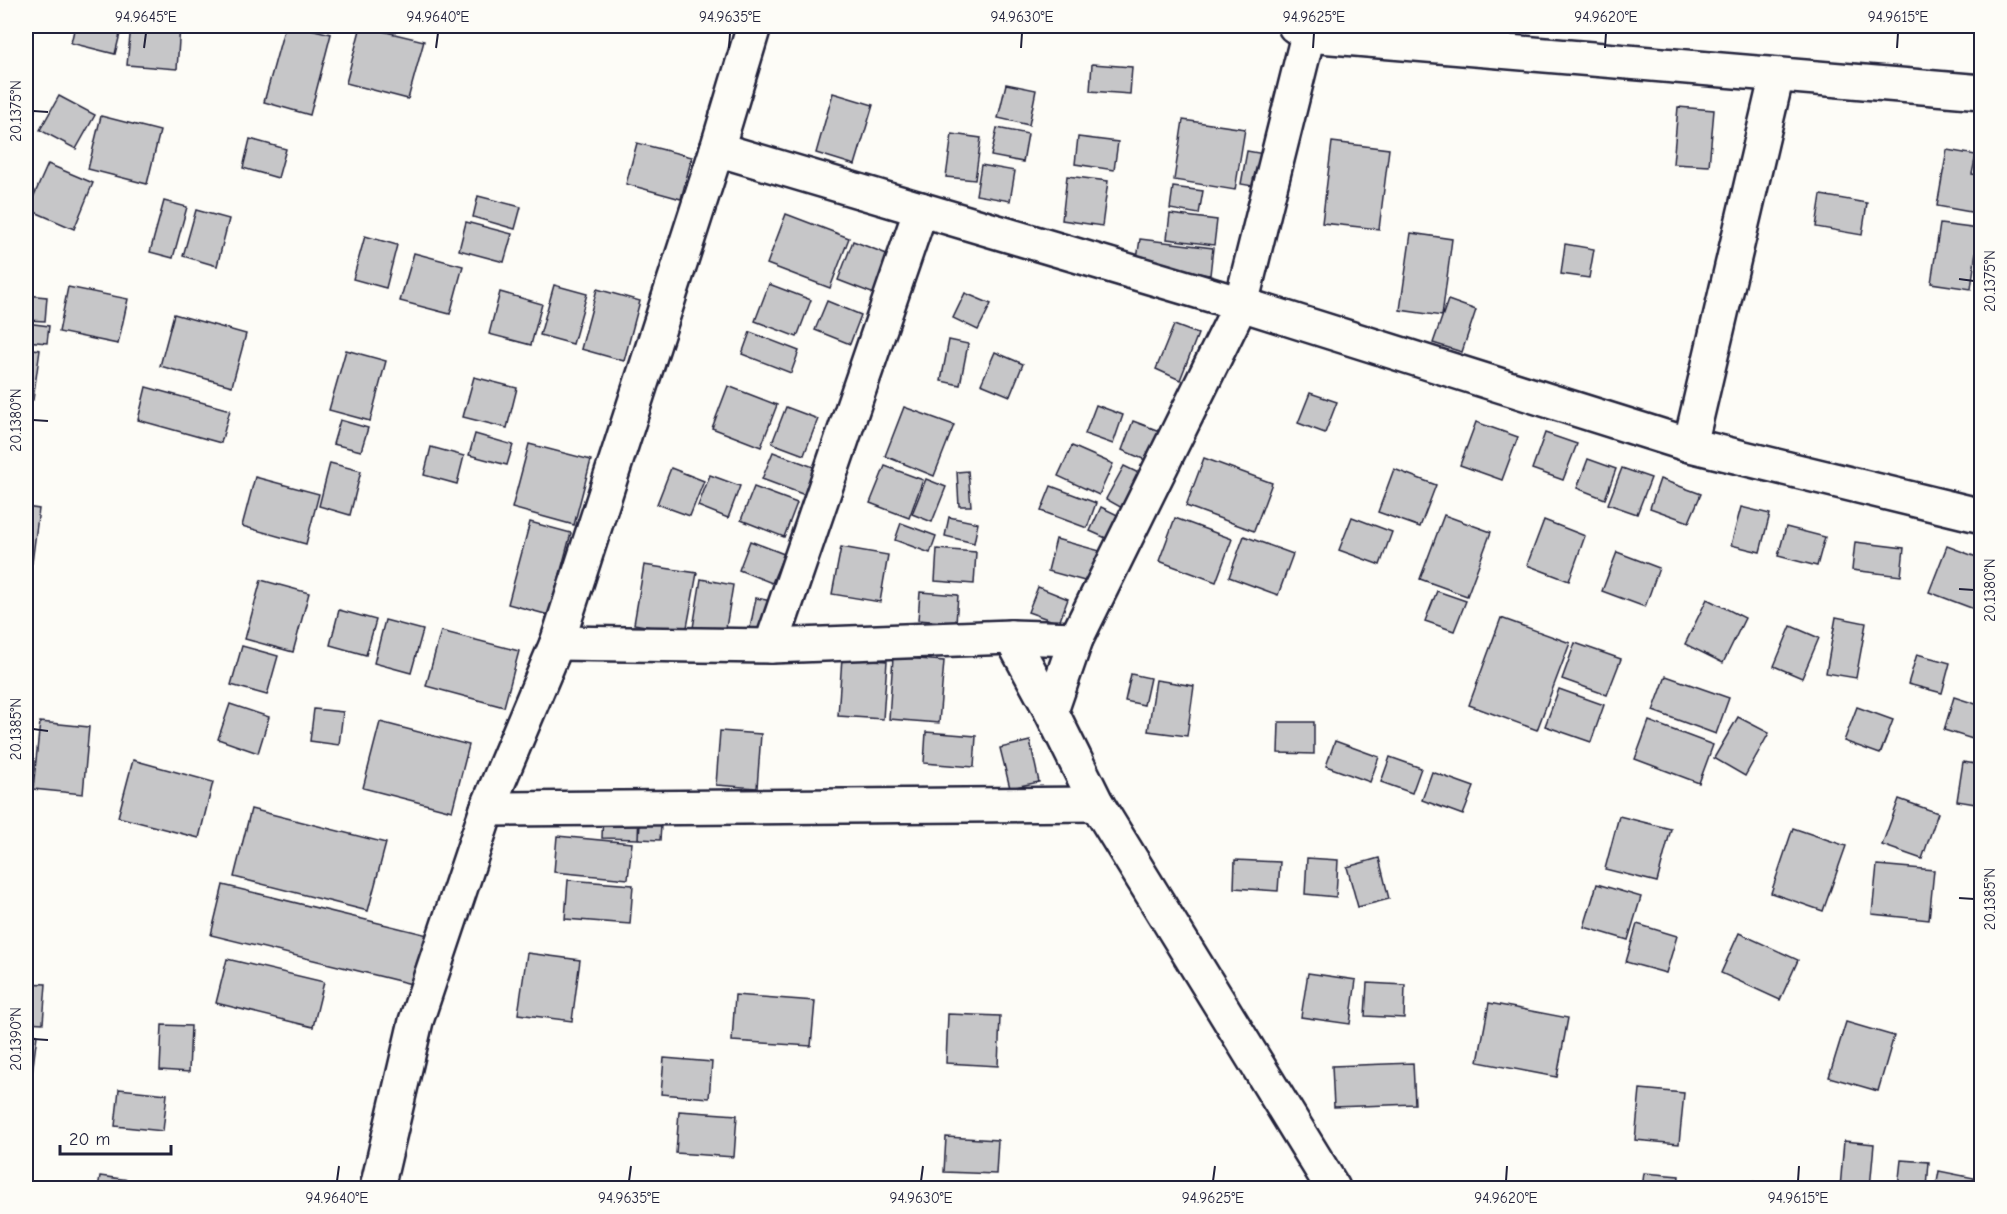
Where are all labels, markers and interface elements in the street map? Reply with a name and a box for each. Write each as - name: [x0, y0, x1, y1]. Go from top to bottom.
- text: 94.9645°E: [115, 8, 177, 26]
- text: 94.9640°E: [407, 8, 469, 26]
- text: 94.9635°E: [699, 8, 761, 26]
- text: 94.9630°E: [990, 8, 1054, 26]
- text: 94.9625°E: [1283, 8, 1345, 26]
- text: 94.9620°E: [1574, 8, 1638, 26]
- text: 94.9615°E: [1868, 8, 1928, 26]
- text: 20.1375°N: [7, 80, 25, 142]
- text: 20.1375°N: [1981, 250, 1999, 312]
- text: 20.1380°N: [7, 388, 25, 452]
- text: 20.1380°N: [1981, 558, 1999, 622]
- text: 20.1385°N: [7, 698, 25, 760]
- text: 20.1385°N: [1981, 868, 1999, 930]
- text: 20.1390°N: [7, 1007, 25, 1071]
- scale bar: [60, 1118, 171, 1156]
- text: 20 m: [69, 1129, 110, 1150]
- text: 94.9640°E: [306, 1189, 368, 1207]
- text: 94.9635°E: [598, 1189, 660, 1207]
- text: 94.9630°E: [889, 1189, 953, 1207]
- text: 94.9625°E: [1182, 1189, 1244, 1207]
- text: 94.9620°E: [1474, 1189, 1538, 1207]
- text: 94.9615°E: [1768, 1189, 1828, 1207]

